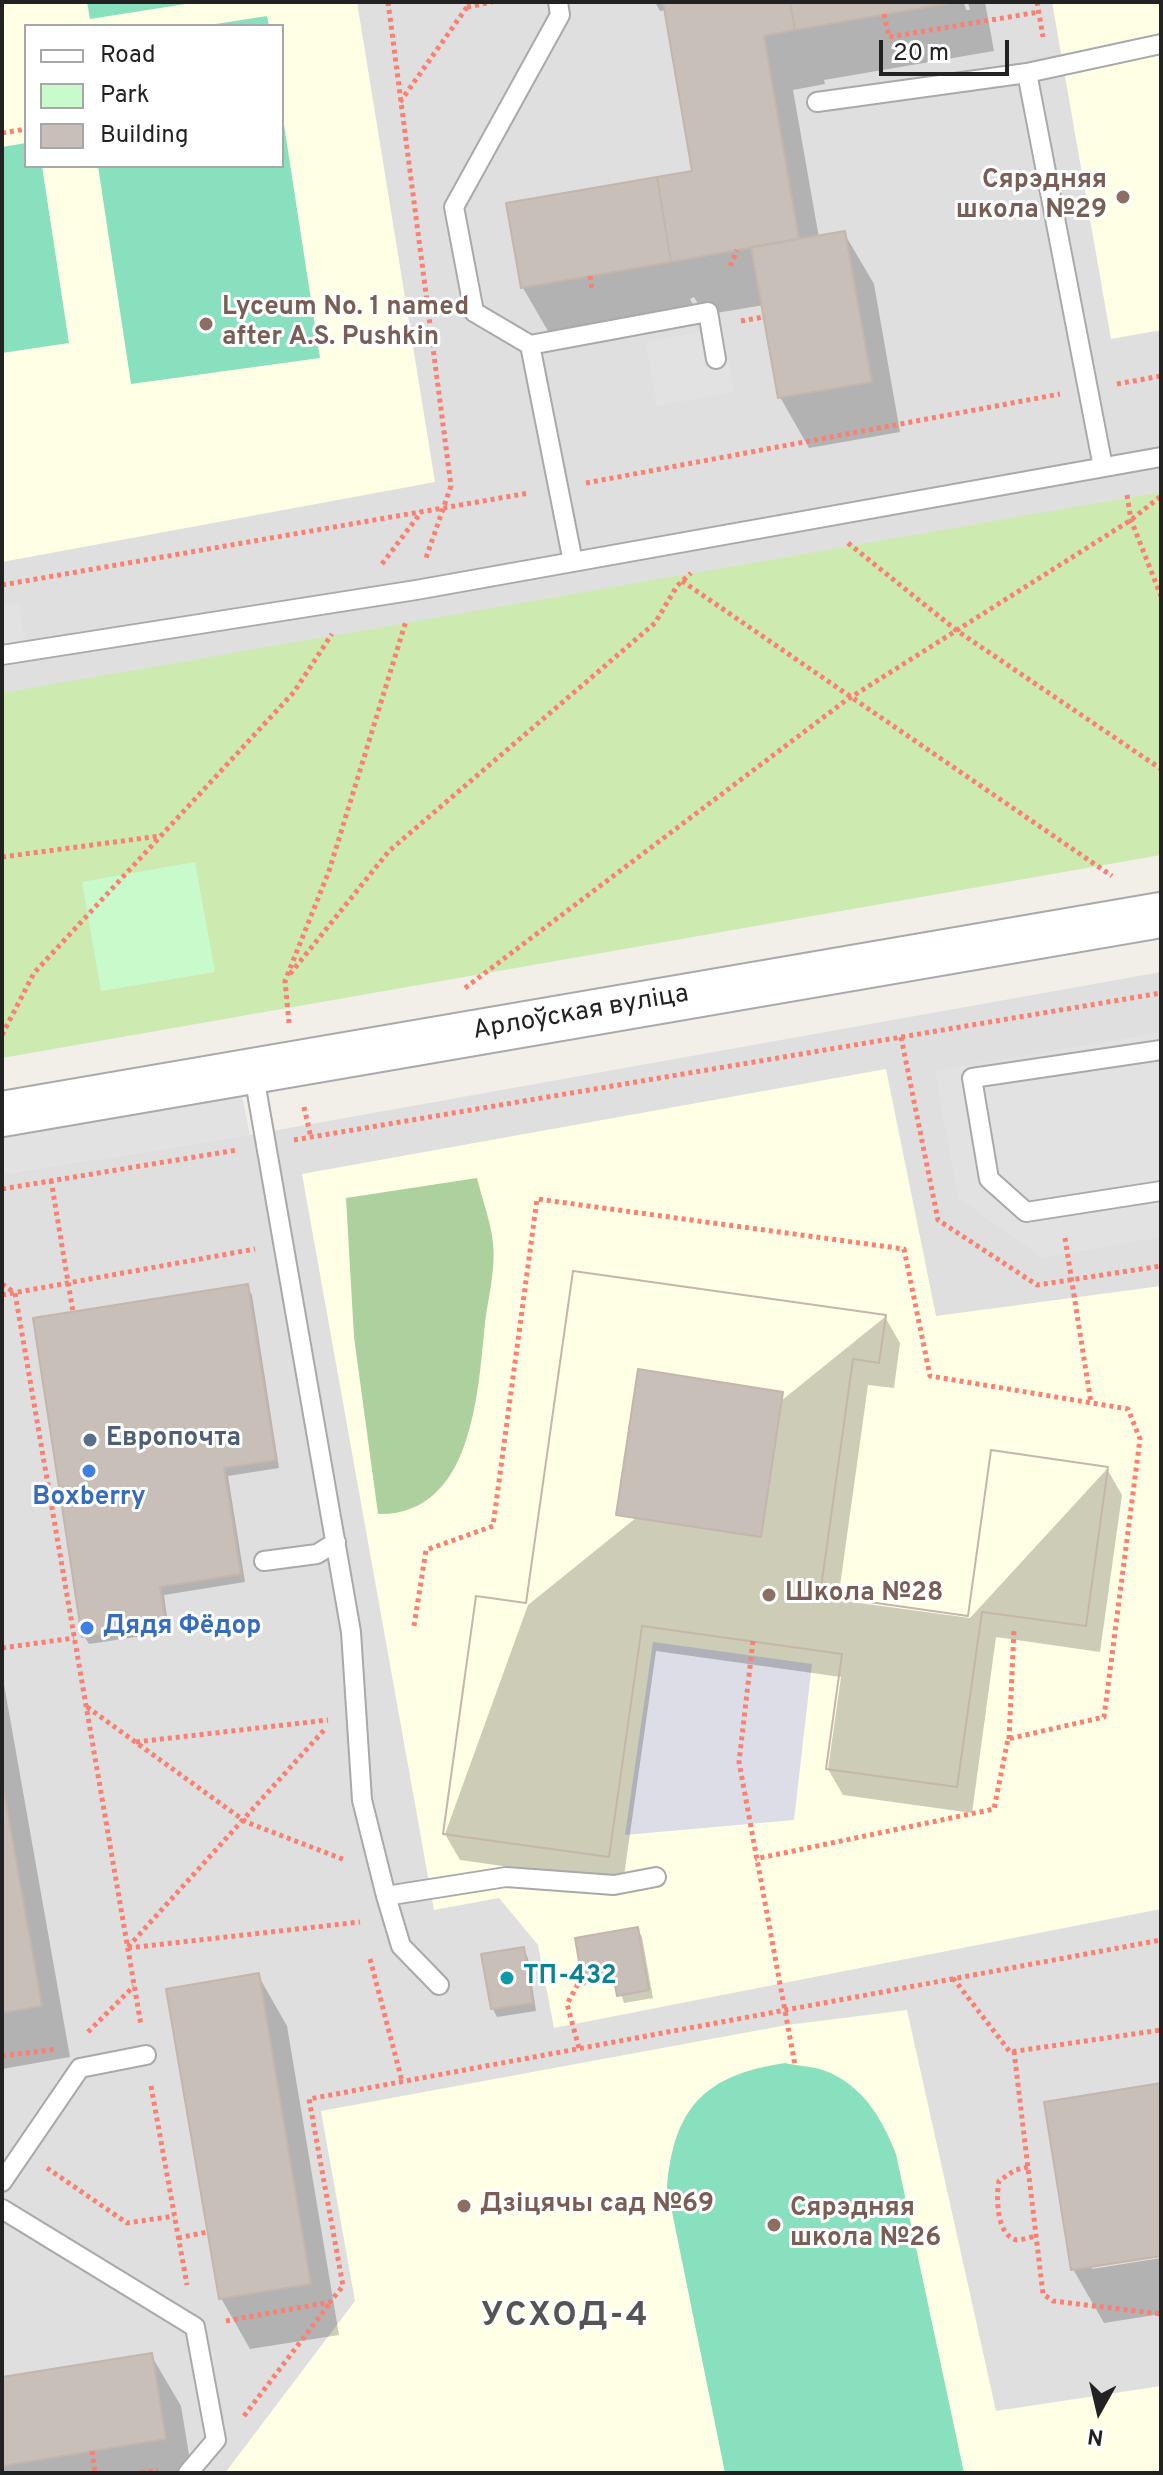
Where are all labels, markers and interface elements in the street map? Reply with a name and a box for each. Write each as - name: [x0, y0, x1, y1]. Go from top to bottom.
- legend: [24, 24, 284, 168]
- scale bar: [883, 24, 1013, 74]
- text: 20 m: [893, 39, 949, 69]
- text: Road: [100, 41, 156, 71]
- text: Park: [100, 81, 150, 111]
- text: Building: [100, 121, 189, 151]
- place label: Сярэдняя школа №29: [956, 166, 1107, 228]
- marker: Сярэдняя школа №29: [1114, 188, 1132, 206]
- place label: Lyceum No. 1 named after A.S. Pushkin: [222, 293, 469, 354]
- marker: Lyceum No. 1 named after A.S. Pushkin: [197, 315, 215, 333]
- street label: Арлоўская вуліца: [471, 980, 691, 1048]
- place label: Европочта: [106, 1424, 241, 1456]
- marker: Европочта: [81, 1431, 99, 1449]
- marker: Boxberry: [80, 1462, 98, 1480]
- place label: Boxberry: [32, 1483, 146, 1515]
- place label: Школа №28: [785, 1579, 943, 1611]
- marker: Школа №28: [760, 1586, 778, 1604]
- place label: Дядя Фёдор: [103, 1612, 261, 1644]
- marker: Дядя Фёдор: [78, 1619, 96, 1637]
- place label: ТП-432: [523, 1962, 617, 1994]
- marker: ТП-432: [498, 1969, 516, 1987]
- place label: Дзіцячы сад №69: [480, 2190, 714, 2222]
- place label: Сярэдняя школа №26: [790, 2194, 941, 2256]
- marker: Дзіцячы сад №69: [455, 2197, 473, 2215]
- marker: Сярэдняя школа №26: [765, 2216, 783, 2234]
- district label: УСХОД-4: [481, 2298, 649, 2338]
- north arrow: [1059, 2371, 1139, 2451]
- text: N: [1086, 2421, 1105, 2450]

